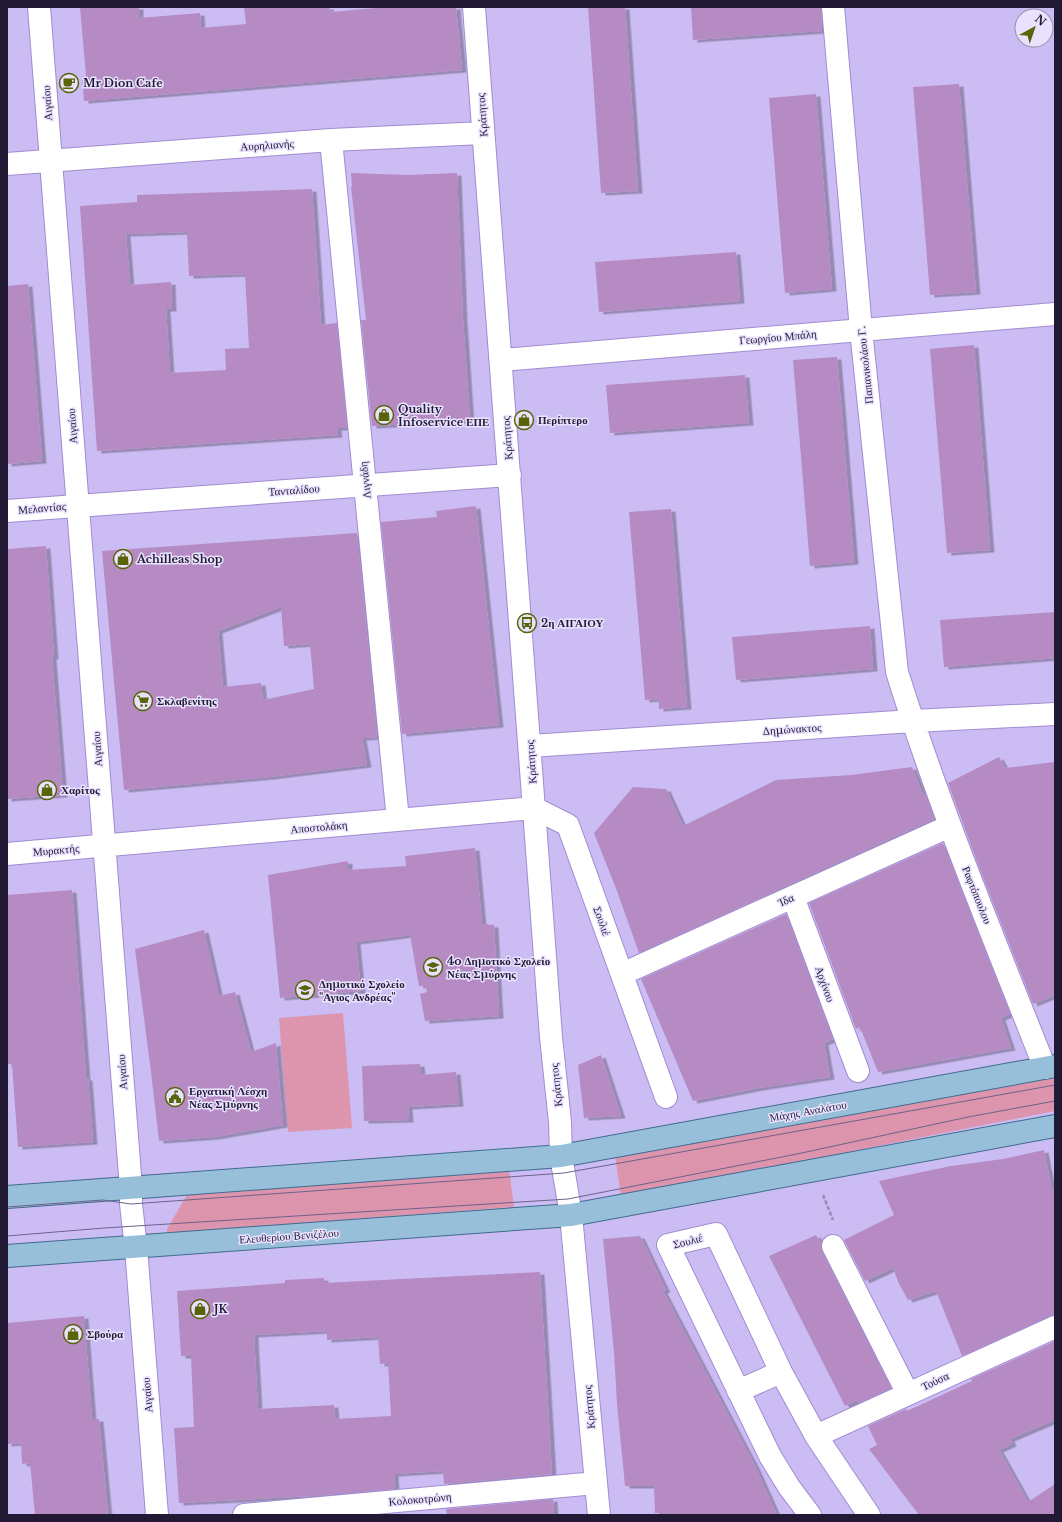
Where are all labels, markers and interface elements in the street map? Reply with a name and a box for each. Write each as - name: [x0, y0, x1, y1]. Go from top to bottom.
- north arrow: [1014, 8, 1054, 48]
- text: N: [1032, 12, 1049, 29]
- cafe icon: Mr Dion Cafe: [58, 72, 80, 94]
- place label: Mr Dion Cafe: [83, 76, 163, 90]
- street label: Αιγαίου: [39, 84, 55, 121]
- street label: Κράτητος: [473, 92, 491, 137]
- street label: Αυρηλιανής: [240, 136, 295, 154]
- street label: Παπανικολάου Γ.: [854, 325, 876, 405]
- street label: Γεωργίου Μπάλη: [739, 327, 818, 347]
- place label: Quality Infoservice ΕΠΕ: [398, 402, 489, 429]
- shop icon: Quality Infoservice ΕΠΕ: [373, 404, 395, 426]
- street label: Αιγαίου: [64, 407, 80, 444]
- shop icon: Περίπτερο: [513, 409, 535, 431]
- place label: Περίπτερο: [538, 413, 588, 427]
- street label: Κράτητος: [498, 415, 516, 460]
- street label: Λιγνάδη: [356, 460, 374, 499]
- street label: Τανταλίδου: [268, 481, 321, 499]
- street label: Μελαντίας: [17, 499, 67, 517]
- shop icon: Achilleas Shop: [112, 548, 134, 570]
- place label: Achilleas Shop: [136, 552, 223, 566]
- bus stop icon: 2η ΑΙΓΑΙΟΥ: [516, 612, 538, 634]
- place label: 2η ΑΙΓΑΙΟΥ: [541, 616, 604, 630]
- supermarket icon: Σκλαβενίτης: [132, 690, 154, 712]
- place label: Σκλαβενίτης: [157, 694, 217, 708]
- street label: Δημώνακτος: [762, 720, 822, 738]
- street label: Αιγαίου: [89, 730, 105, 767]
- street label: Κράτητος: [522, 739, 540, 784]
- shop icon: Χαρίτος: [36, 779, 58, 801]
- place label: Χαρίτος: [61, 783, 100, 797]
- street label: Αποστολάκη: [290, 818, 348, 836]
- street label: Μυρακτής: [32, 841, 80, 859]
- street label: Ραφτόπουλου: [959, 864, 995, 926]
- street label: Ίδα: [775, 890, 796, 910]
- street label: Σουλιέ: [590, 904, 614, 938]
- place label: 4o Δημοτικό Σχολείο Νέας Σμύρνης: [447, 954, 551, 981]
- school or university icon: 4o Δημοτικό Σχολείο Νέας Σμύρνης: [422, 956, 444, 978]
- street label: Αρχίνου: [812, 964, 838, 1004]
- place label: Δημοτικό Σχολείο "Αγιος Ανδρέας": [319, 977, 405, 1004]
- school or university icon: Δημοτικό Σχολείο "Αγιος Ανδρέας": [294, 979, 316, 1001]
- street label: Αιγαίου: [114, 1053, 130, 1090]
- street label: Κράτητος: [547, 1062, 565, 1107]
- place label: Εργατική Λέσχη Νέας Σμύρνης: [189, 1084, 267, 1111]
- public building icon: Εργατική Λέσχη Νέας Σμύρνης: [164, 1086, 186, 1108]
- street label: Μάχης Αναλάτου: [768, 1097, 848, 1125]
- street label: Ελευθερίου Βενιζέλου: [239, 1225, 340, 1246]
- street label: Σουλιέ: [672, 1230, 705, 1251]
- shop icon: JK: [189, 1298, 211, 1320]
- place label: JK: [212, 1302, 228, 1316]
- shop icon: Σβούρα: [62, 1323, 84, 1345]
- place label: Σβούρα: [87, 1327, 124, 1341]
- street label: Τούσα: [919, 1369, 951, 1393]
- street label: Αιγαίου: [138, 1376, 156, 1413]
- street label: Κράτητος: [580, 1384, 598, 1429]
- street label: Κολοκοτρώνη: [388, 1489, 452, 1509]

